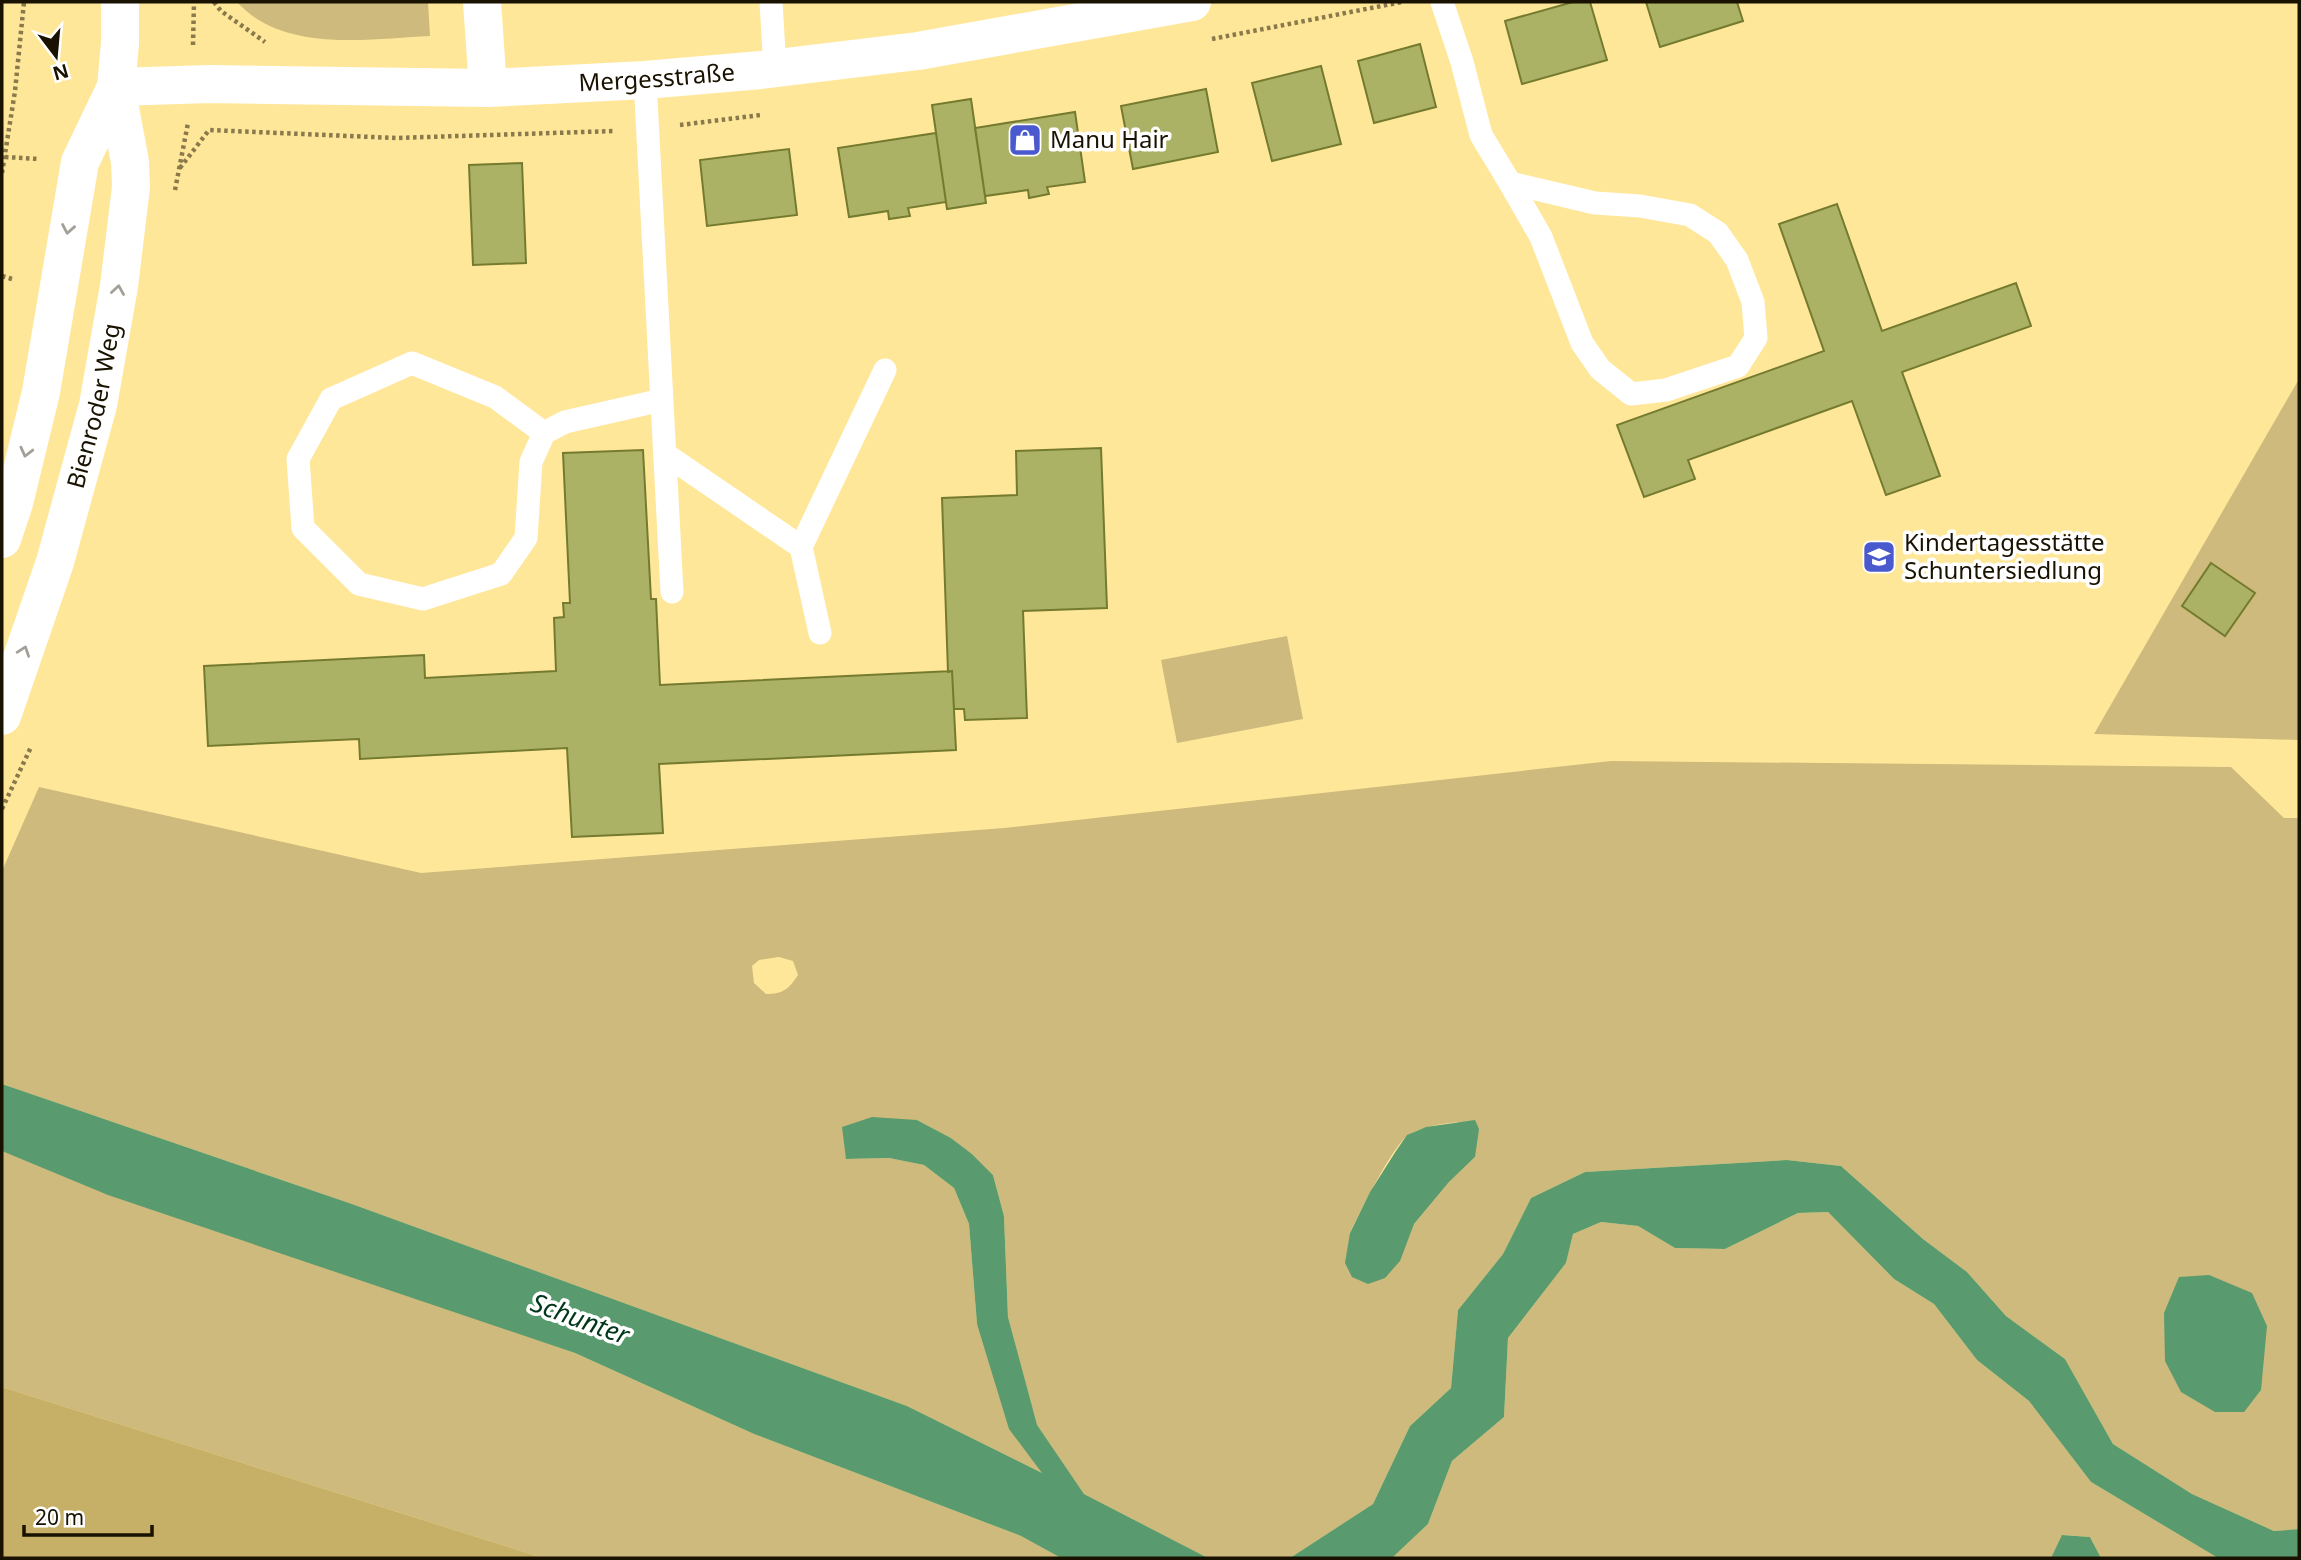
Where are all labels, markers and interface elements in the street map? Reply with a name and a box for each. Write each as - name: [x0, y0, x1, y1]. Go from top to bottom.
- north arrow: [21, 21, 91, 91]
- street label: Mergesstraße: [578, 54, 736, 98]
- text: N: [50, 58, 72, 87]
- shop icon: Manu Hair: [1006, 121, 1044, 159]
- place label: Manu Hair: [1050, 122, 1169, 155]
- one-way arrow: [61, 223, 76, 235]
- one-way arrow: [110, 284, 125, 295]
- street label: Bienroder Weg: [58, 320, 127, 492]
- one-way arrow: [20, 446, 34, 458]
- place label: Kindertagesstätte Schuntersiedlung: [1904, 525, 2105, 586]
- school or university icon: Kindertagesstätte Schuntersiedlung: [1860, 538, 1898, 576]
- one-way arrow: [16, 646, 30, 658]
- water label: Schunter: [526, 1284, 636, 1353]
- scale bar: [24, 1494, 152, 1538]
- text: 20 m: [35, 1503, 84, 1531]

